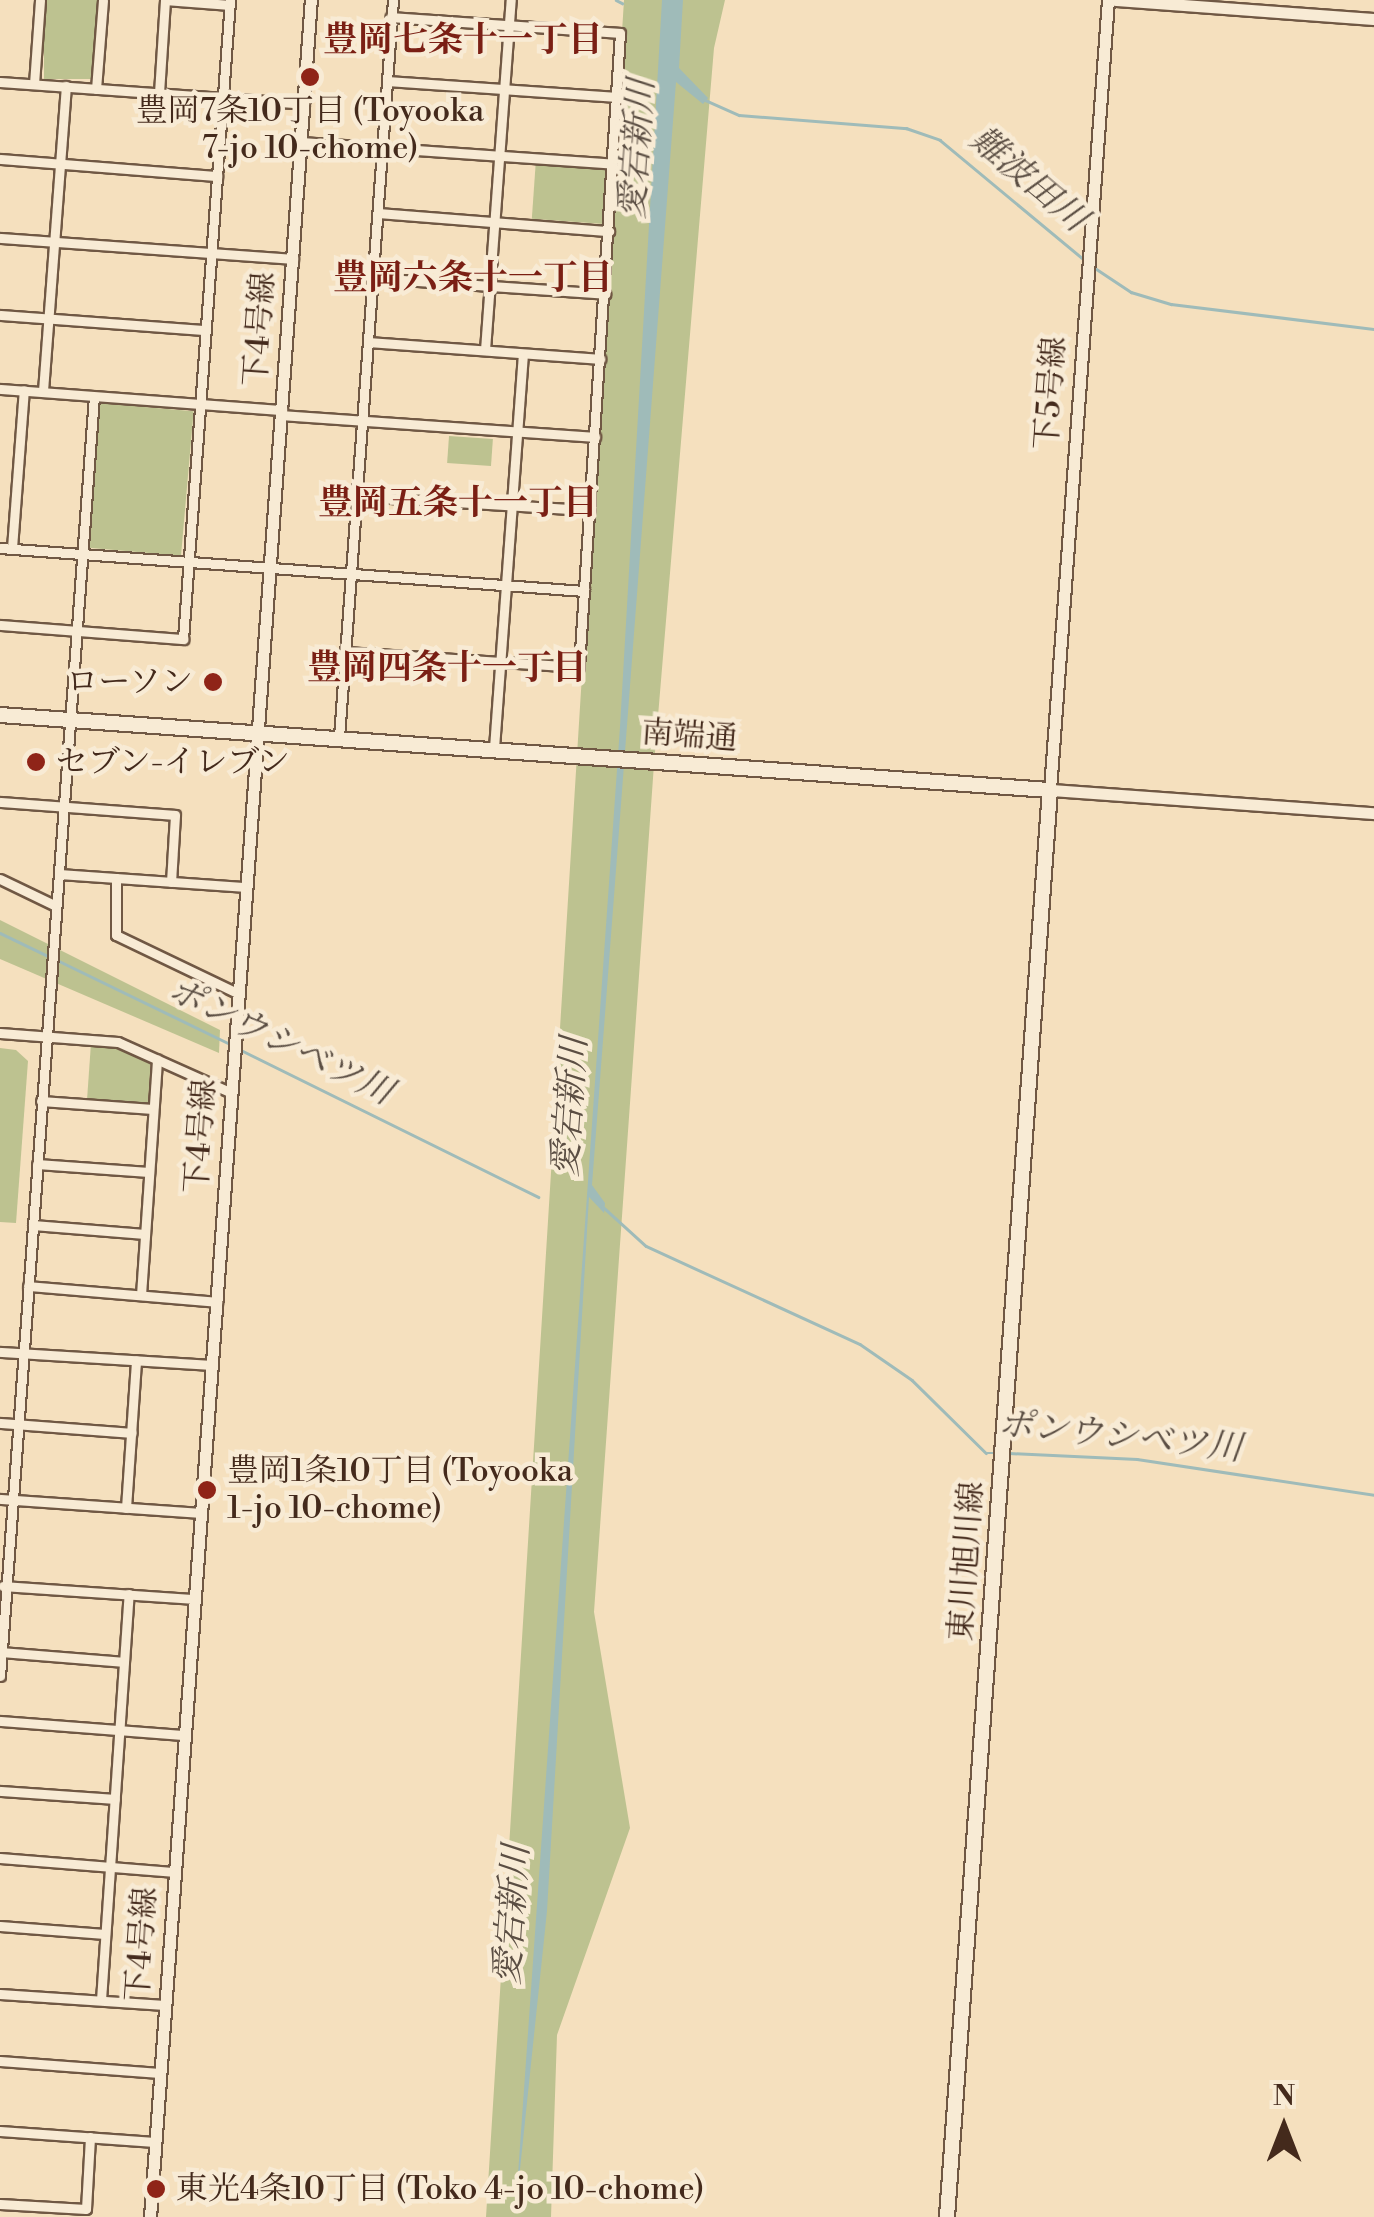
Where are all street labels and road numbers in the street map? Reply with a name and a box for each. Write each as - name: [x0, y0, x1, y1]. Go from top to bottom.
- street label: 下4号線: [237, 270, 283, 388]
- street label: 下5号線: [1028, 335, 1074, 451]
- street label: 南端通: [640, 713, 738, 759]
- street label: 下4号線: [178, 1077, 224, 1195]
- street label: 東川旭川線: [942, 1480, 992, 1642]
- street label: 下4号線: [119, 1885, 165, 2003]

